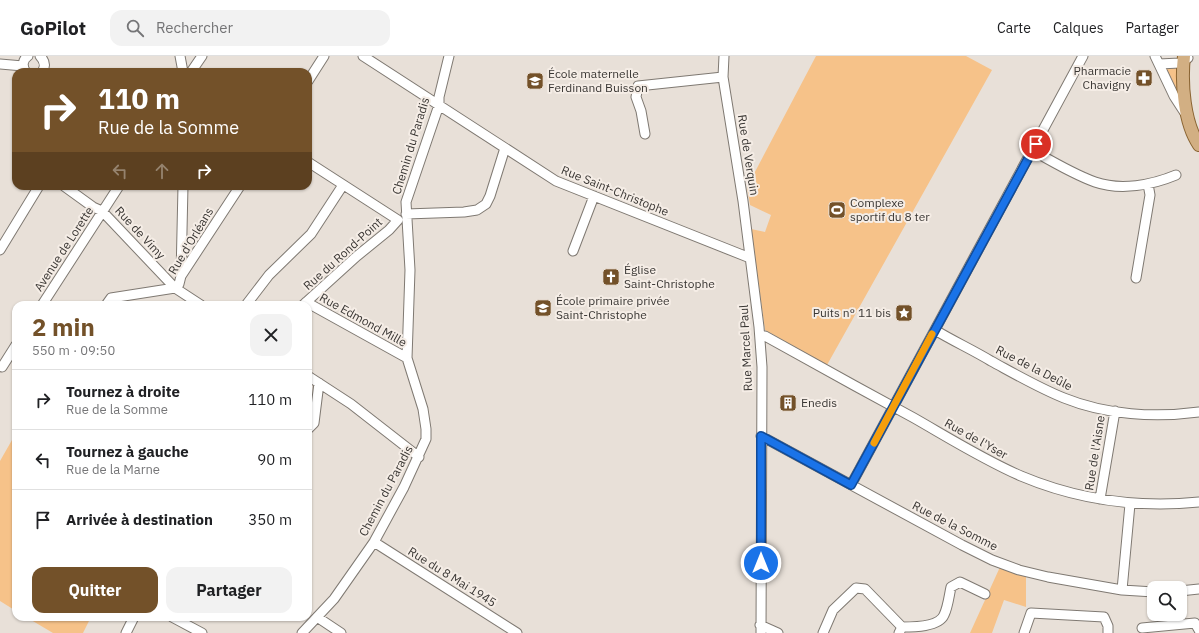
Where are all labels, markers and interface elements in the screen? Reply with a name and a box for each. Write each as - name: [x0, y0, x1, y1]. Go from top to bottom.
- search box: [110, 10, 390, 46]
- text: GoPilot: [20, 16, 86, 40]
- icon: search: [124, 17, 146, 39]
- text: Rechercher: [156, 18, 233, 37]
- text: Carte: [997, 19, 1031, 37]
- text: Calques: [1053, 19, 1103, 37]
- text: Partager: [1125, 19, 1179, 37]
- place label: Pharmacie Chavigny: [1074, 63, 1131, 92]
- place label: École maternelle Ferdinand Buisson: [548, 66, 648, 95]
- pharmacy icon: Pharmacie Chavigny: [1134, 68, 1154, 88]
- school or university icon: École maternelle Ferdinand Buisson: [525, 71, 545, 91]
- text: 110 m: [98, 80, 180, 117]
- icon: right: [32, 84, 84, 136]
- street label: Chemin du Paradis: [389, 95, 432, 196]
- street label: Rue de Verquin: [735, 113, 762, 196]
- text: Rue de la Somme: [98, 116, 239, 139]
- pin: [1019, 127, 1053, 161]
- icon: arrive: [1025, 133, 1047, 155]
- icon: left: [109, 160, 131, 182]
- icon: ahead: [151, 160, 173, 182]
- icon: right: [193, 160, 215, 182]
- street label: Rue Saint-Christophe: [559, 162, 672, 219]
- place label: Complexe sportif du 8 ter: [850, 195, 930, 224]
- sports icon: Complexe sportif du 8 ter: [827, 200, 847, 220]
- street label: Avenue de Lorette: [31, 203, 97, 294]
- street label: Rue de Vimy: [112, 203, 169, 262]
- street label: Rue d'Orléans: [165, 204, 217, 277]
- street label: Rue du Rond-Point: [300, 214, 385, 293]
- place label: Église Saint-Christophe: [624, 262, 715, 291]
- church icon: Église Saint-Christophe: [601, 267, 621, 287]
- street label: Rue Edmond Mille: [317, 289, 410, 350]
- place label: École primaire privée Saint-Christophe: [556, 293, 670, 322]
- school or university icon: École primaire privée Saint-Christophe: [533, 298, 553, 318]
- place icon: Puits n° 11 bis: [894, 303, 914, 323]
- street label: Rue Marcel Paul: [736, 304, 755, 392]
- place label: Puits n° 11 bis: [813, 305, 891, 320]
- text: 2 min: [32, 311, 95, 343]
- button: close: [250, 314, 292, 356]
- text: 550 m · 09:50: [32, 342, 115, 359]
- street label: Rue de la Deûle: [993, 342, 1075, 394]
- text: Tournez à droite: [66, 382, 180, 401]
- icon: right: [32, 389, 54, 411]
- text: 110 m: [248, 390, 292, 409]
- building icon: Enedis: [778, 393, 798, 413]
- place label: Enedis: [801, 395, 837, 410]
- text: Rue de la Somme: [66, 401, 168, 418]
- street label: Rue de l'Aisne: [1081, 414, 1108, 492]
- street label: Rue de l'Yser: [942, 415, 1011, 462]
- text: Tournez à gauche: [66, 442, 189, 461]
- street label: Chemin du Paradis: [355, 443, 416, 539]
- icon: left: [32, 449, 54, 471]
- text: 90 m: [257, 450, 292, 469]
- text: Rue de la Marne: [66, 461, 160, 478]
- street label: Rue de la Somme: [910, 498, 1001, 554]
- icon: arrive: [32, 509, 54, 531]
- text: Arrivée à destination: [66, 510, 213, 529]
- text: 350 m: [248, 510, 292, 529]
- position arrow: [740, 542, 782, 584]
- street label: Rue du 8 Mai 1945: [405, 543, 499, 610]
- button: Quitter: [32, 567, 158, 613]
- button: Partager: [166, 567, 292, 613]
- map controls: [1147, 581, 1187, 621]
- button: search: [1147, 581, 1187, 621]

